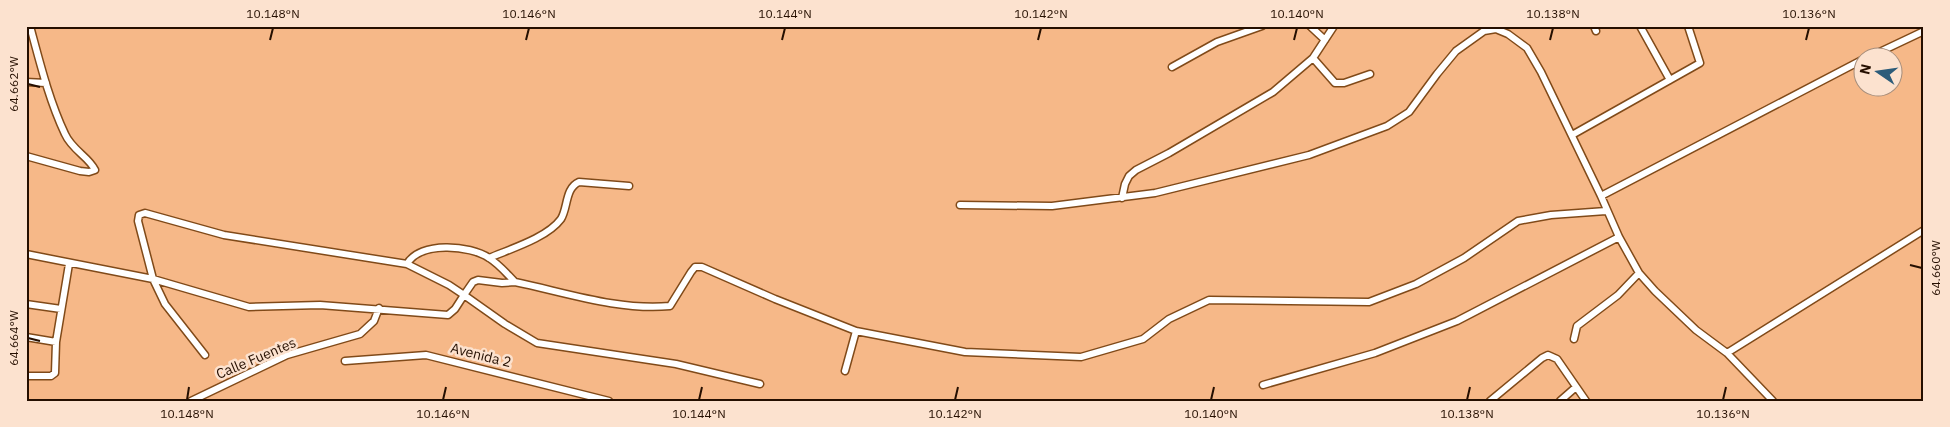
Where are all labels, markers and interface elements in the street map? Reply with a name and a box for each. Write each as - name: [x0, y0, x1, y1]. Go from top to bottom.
- text: 10.148°N: [246, 6, 300, 21]
- text: 10.146°N: [502, 6, 556, 21]
- text: 10.144°N: [758, 6, 812, 21]
- text: 10.142°N: [1014, 6, 1068, 21]
- text: 10.140°N: [1270, 6, 1324, 21]
- text: 10.138°N: [1526, 6, 1580, 21]
- text: 10.136°N: [1782, 6, 1836, 21]
- north arrow: [1852, 48, 1902, 98]
- text: 64.662°W: [6, 56, 21, 112]
- text: N: [1855, 62, 1875, 76]
- text: 64.660°W: [1928, 240, 1943, 296]
- text: 64.664°W: [6, 310, 21, 366]
- street label: Calle Fuentes: [213, 333, 299, 383]
- street label: Avenida 2: [449, 339, 513, 371]
- text: 10.148°N: [160, 406, 214, 421]
- text: 10.146°N: [416, 406, 470, 421]
- text: 10.144°N: [672, 406, 726, 421]
- text: 10.142°N: [928, 406, 982, 421]
- text: 10.140°N: [1184, 406, 1238, 421]
- text: 10.138°N: [1440, 406, 1494, 421]
- text: 10.136°N: [1696, 406, 1750, 421]

